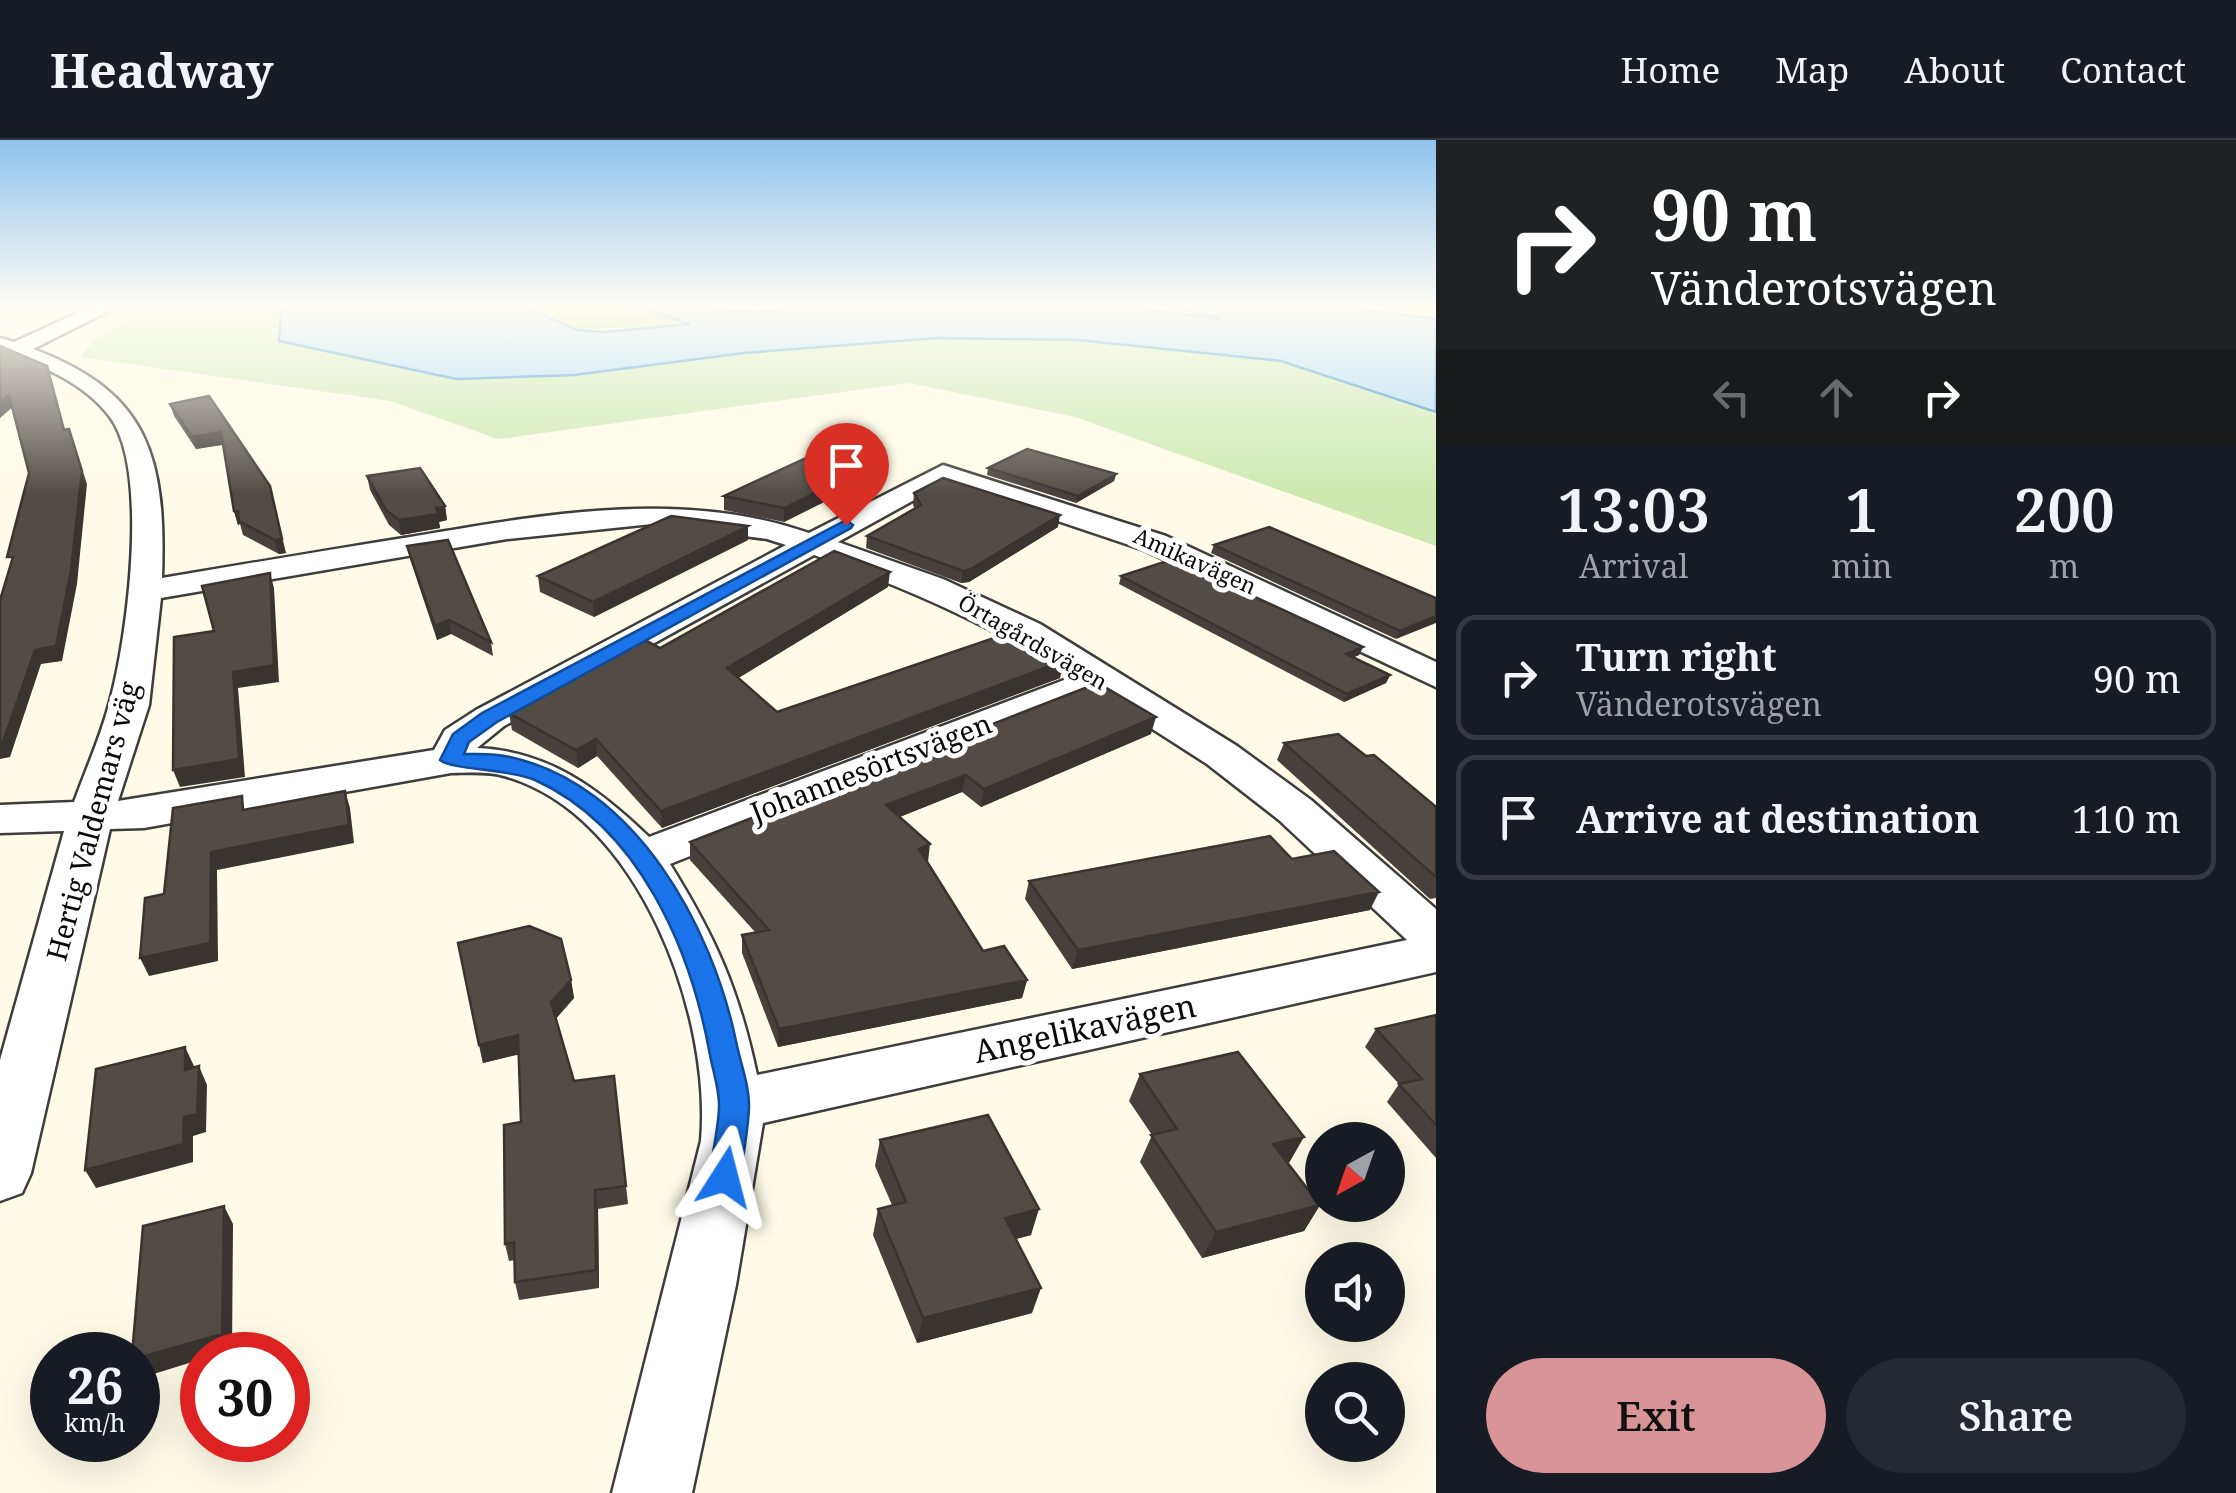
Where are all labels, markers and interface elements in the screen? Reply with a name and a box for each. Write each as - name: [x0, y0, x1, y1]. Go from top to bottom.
- text: Headway: [50, 37, 273, 102]
- text: Home: [1620, 46, 1720, 93]
- text: Map: [1775, 46, 1849, 93]
- text: About: [1904, 46, 2005, 93]
- text: Contact: [2060, 46, 2186, 93]
- text: 90 m: [1651, 166, 1817, 262]
- icon: right: [1486, 180, 1616, 310]
- text: Vänderotsvägen: [1651, 257, 1997, 318]
- icon: left: [1704, 370, 1759, 425]
- icon: ahead: [1809, 370, 1864, 425]
- icon: right: [1914, 370, 1969, 425]
- pin: [804, 423, 889, 526]
- icon: arrive: [819, 438, 874, 493]
- text: 13:03: [1557, 468, 1710, 550]
- text: 1: [1845, 468, 1879, 550]
- text: 200: [2014, 468, 2115, 550]
- street label: Amikavägen: [1129, 520, 1262, 601]
- text: Arrival: [1579, 544, 1688, 587]
- text: min: [1831, 544, 1892, 587]
- text: m: [2049, 544, 2079, 587]
- street label: Örtagårdsvägen: [953, 586, 1114, 696]
- text: Turn right: [1576, 630, 1777, 682]
- icon: right: [1491, 650, 1546, 705]
- text: 90 m: [2093, 652, 2181, 704]
- street label: Hertig Valdemars väg: [36, 677, 148, 965]
- text: Vänderotsvägen: [1576, 682, 1822, 725]
- street label: Johannesörtsvägen: [744, 704, 997, 831]
- icon: arrive: [1491, 790, 1546, 845]
- text: Arrive at destination: [1576, 792, 1980, 844]
- text: 110 m: [2071, 792, 2181, 844]
- street label: Angelikavägen: [970, 983, 1200, 1072]
- north arrow: [1305, 1122, 1405, 1222]
- map controls: [1305, 1122, 1405, 1462]
- position arrow: [673, 1125, 777, 1229]
- button: sound: [1305, 1242, 1405, 1342]
- speed limit sign: 30: [180, 1332, 310, 1462]
- text: 26: [67, 1351, 123, 1419]
- button: Exit: [1486, 1358, 1826, 1473]
- button: Share: [1846, 1358, 2186, 1473]
- button: search: [1305, 1362, 1405, 1462]
- text: km/h: [64, 1405, 126, 1439]

